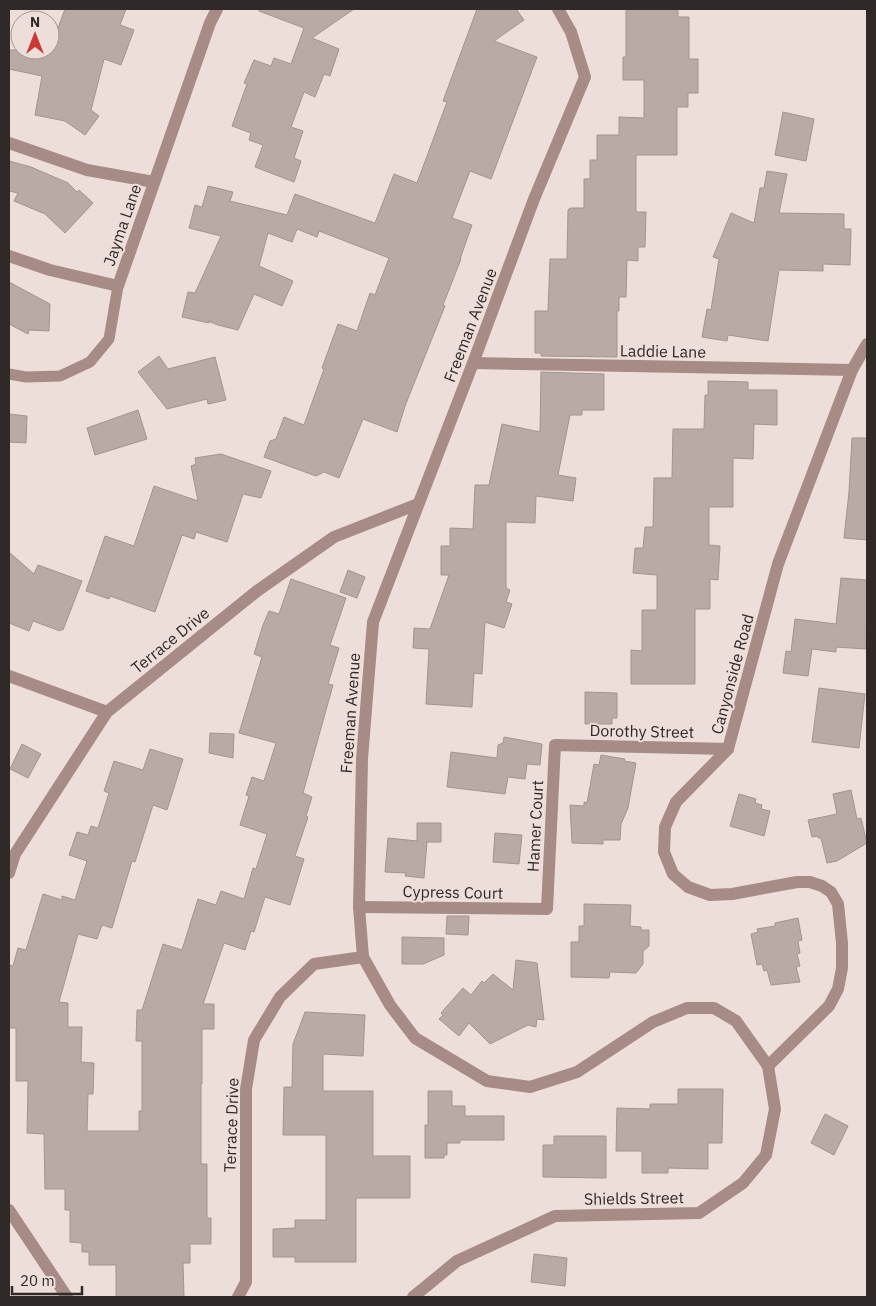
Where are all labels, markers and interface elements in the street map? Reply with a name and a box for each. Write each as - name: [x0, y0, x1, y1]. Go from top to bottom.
- north arrow: [10, 10, 60, 60]
- text: N: [30, 13, 40, 31]
- street label: Jayma Lane: [99, 181, 145, 269]
- street label: Freeman Avenue: [439, 265, 501, 385]
- street label: Laddie Lane: [620, 340, 706, 362]
- street label: Terrace Drive: [127, 602, 213, 678]
- street label: Canyonside Road: [706, 612, 758, 736]
- street label: Freeman Avenue: [336, 652, 364, 774]
- street label: Dorothy Street: [589, 720, 695, 742]
- street label: Hamer Court: [523, 780, 547, 872]
- street label: Cypress Court: [403, 881, 503, 903]
- street label: Terrace Drive: [219, 1077, 243, 1173]
- street label: Shields Street: [584, 1187, 684, 1209]
- scale bar: [12, 1264, 82, 1296]
- text: 20 m: [20, 1271, 55, 1290]

